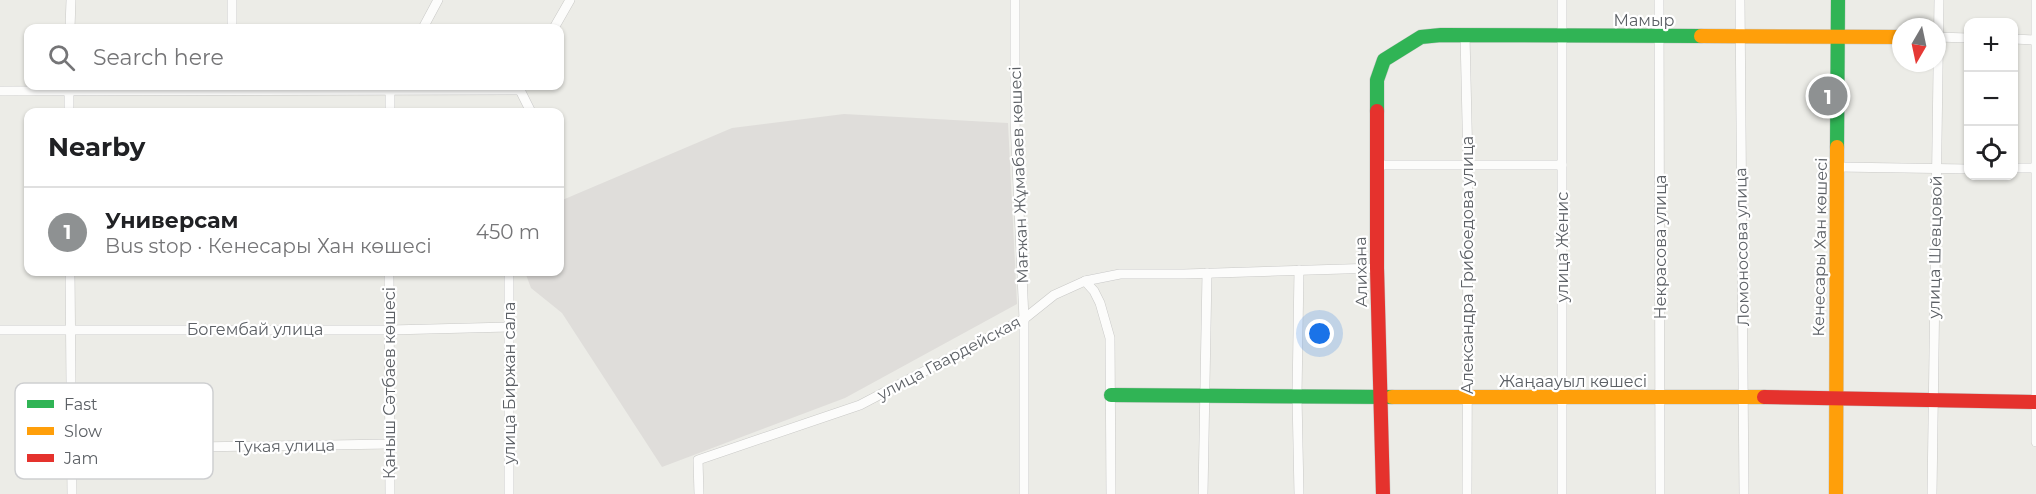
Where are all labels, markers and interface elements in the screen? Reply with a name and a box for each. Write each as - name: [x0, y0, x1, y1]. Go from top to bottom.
- street label: Мамыр: [1614, 11, 1674, 30]
- north arrow: [1892, 18, 1946, 72]
- map controls: [1964, 18, 2018, 180]
- button: +: [1964, 18, 2018, 72]
- search box: [24, 24, 564, 90]
- icon: search: [45, 41, 78, 74]
- text: Search here: [93, 44, 224, 71]
- street label: Мағжан Жұмабаев көшесі: [1006, 66, 1032, 284]
- button: −: [1964, 72, 2018, 126]
- pin: 1: [1808, 74, 1848, 118]
- button: locate: [1964, 126, 2018, 180]
- text: Nearby: [48, 131, 145, 163]
- street label: Александра Грибоедова улица: [1458, 136, 1477, 394]
- street label: Кенесары Хан көшесі: [1809, 157, 1831, 337]
- street label: Ломоносова улица: [1731, 167, 1753, 327]
- street label: Некрасова улица: [1651, 175, 1670, 319]
- street label: улица Шевцовой: [1924, 175, 1946, 320]
- street label: улица Женис: [1553, 192, 1572, 303]
- text: Универсам: [105, 207, 238, 234]
- text: 1: [64, 220, 71, 244]
- text: 450 m: [476, 220, 540, 244]
- text: Bus stop · Кенесары Хан көшесі: [105, 234, 432, 258]
- street label: Алихана: [1351, 236, 1371, 308]
- street label: Қаныш Сәтбаев көшесі: [380, 287, 399, 479]
- street label: улица Биржан сала: [500, 302, 519, 465]
- street label: улица Гвардейская: [873, 312, 1024, 404]
- your location: [1305, 319, 1334, 348]
- street label: Богембай улица: [187, 320, 323, 339]
- street label: Жаңаауыл көшесі: [1499, 372, 1647, 391]
- legend: [15, 383, 213, 479]
- text: Fast: [64, 395, 98, 414]
- text: Slow: [64, 422, 102, 441]
- street label: Тукая улица: [235, 436, 335, 456]
- text: Jam: [63, 449, 98, 468]

